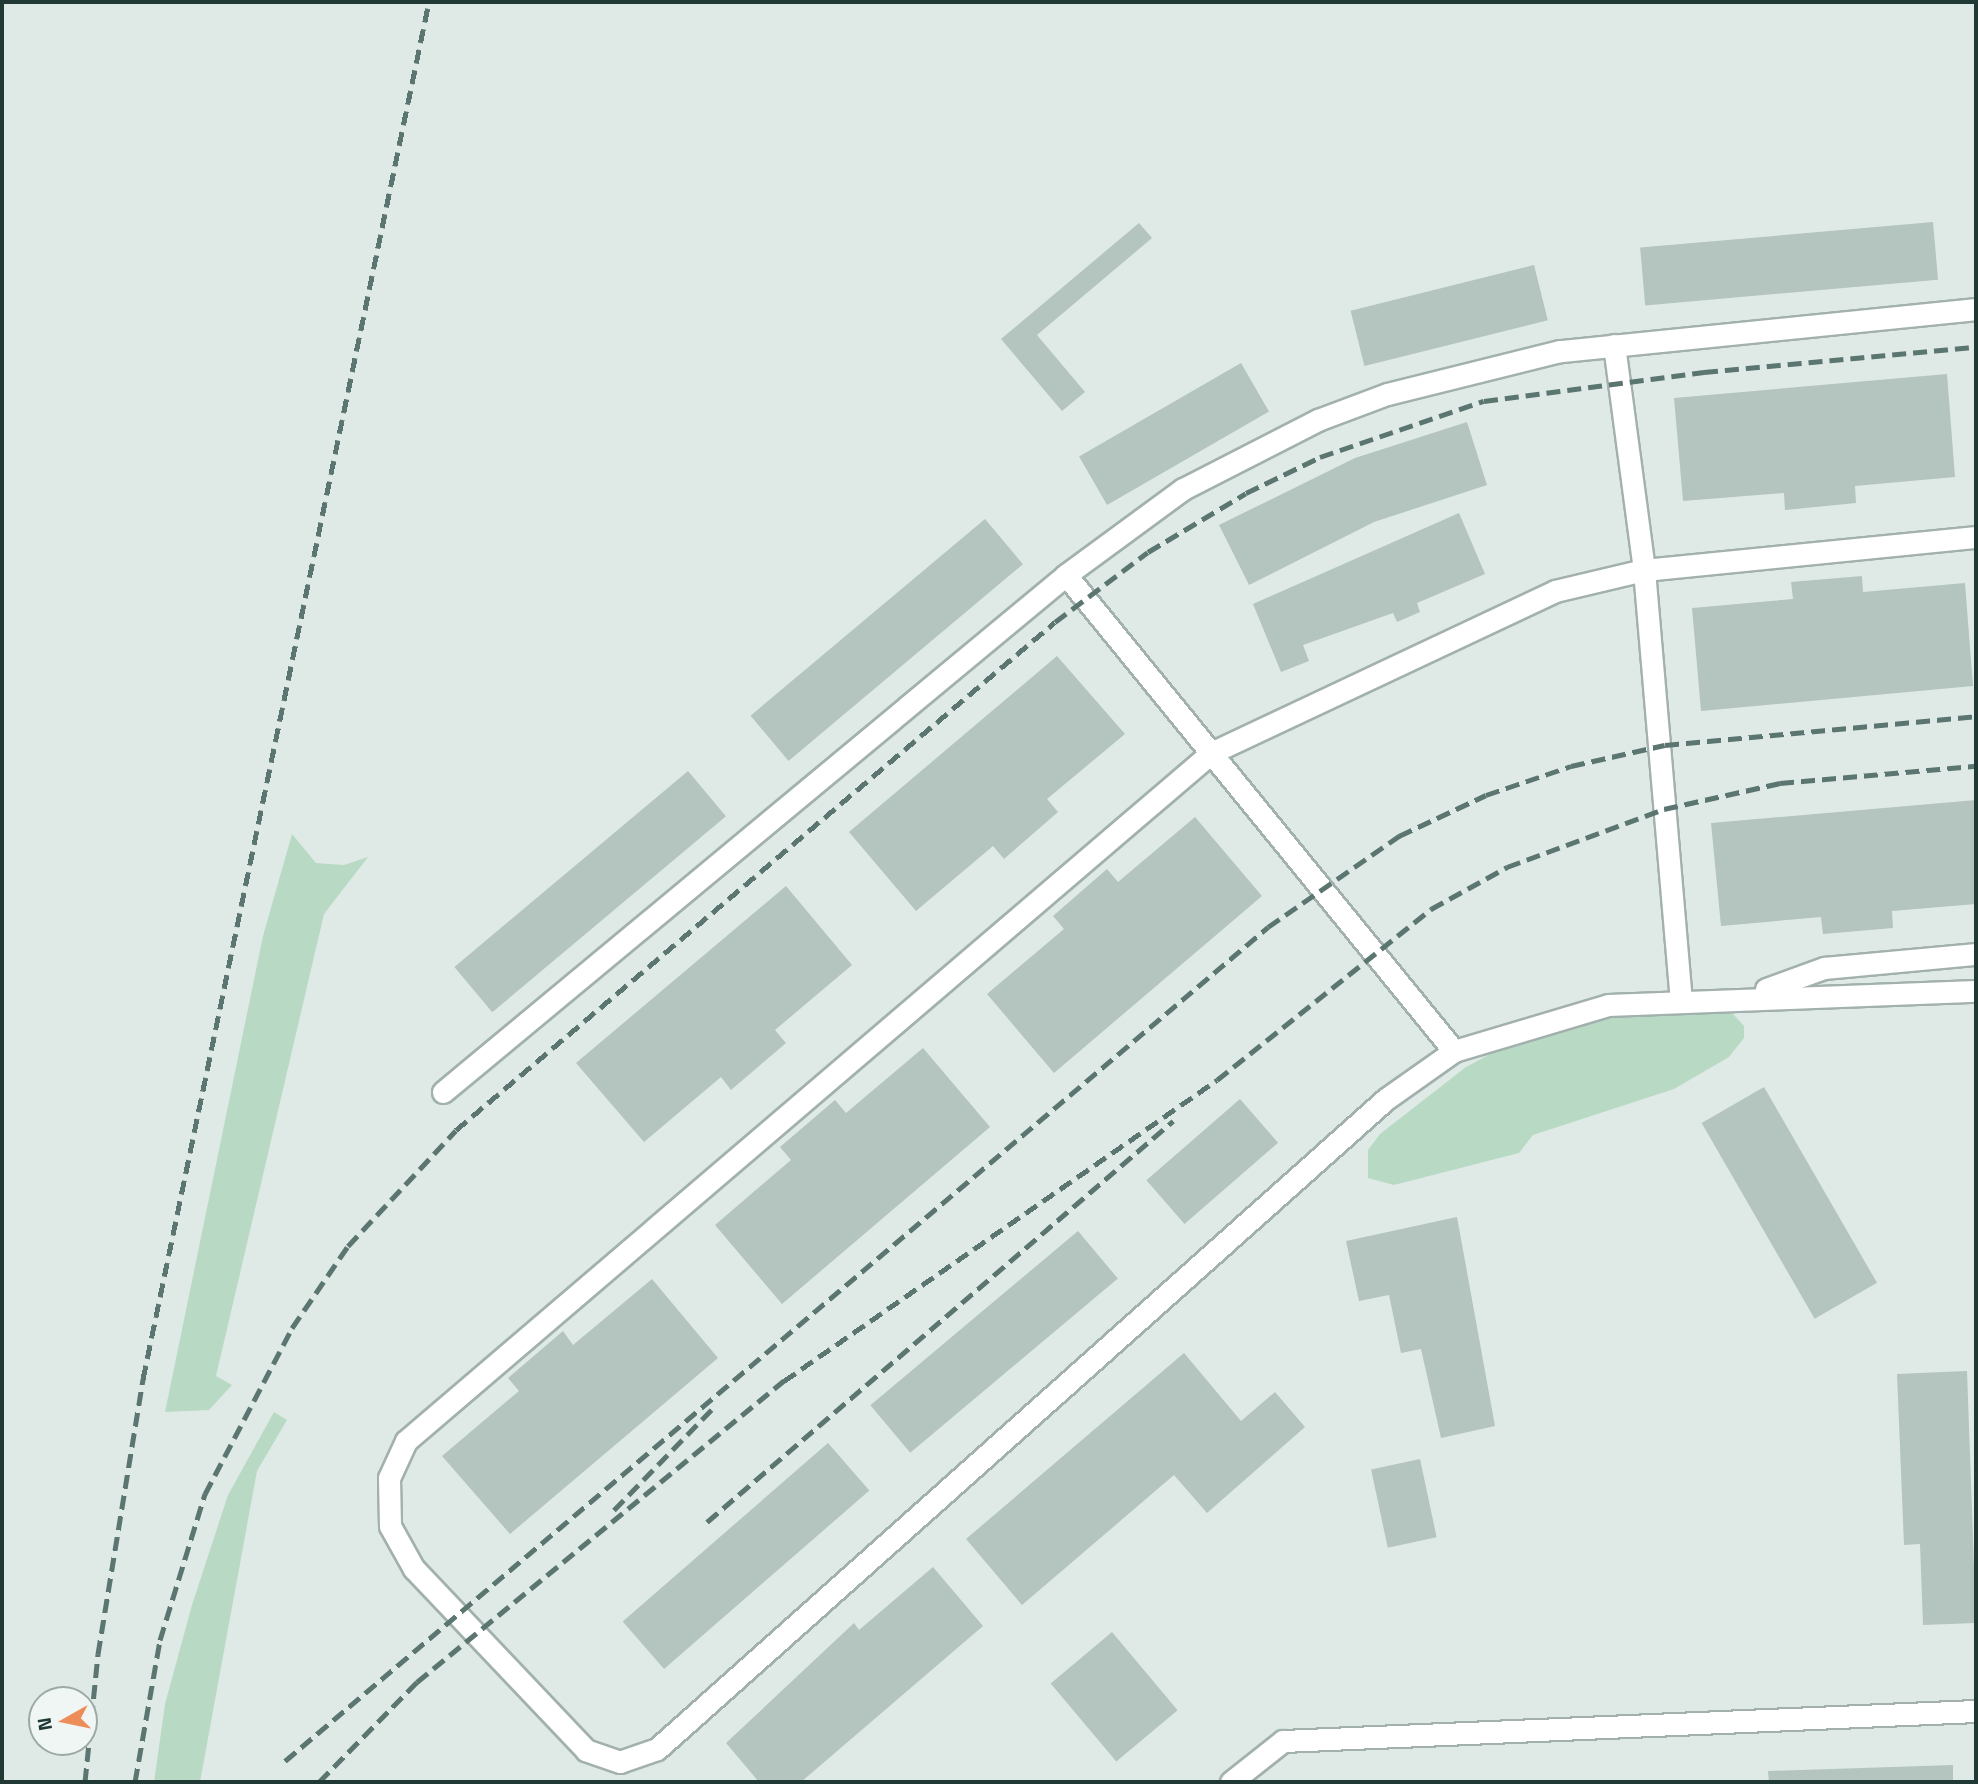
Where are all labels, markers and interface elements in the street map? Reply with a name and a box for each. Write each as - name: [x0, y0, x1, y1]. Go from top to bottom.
- north arrow: [28, 1686, 98, 1756]
- text: N: [28, 1715, 59, 1733]

